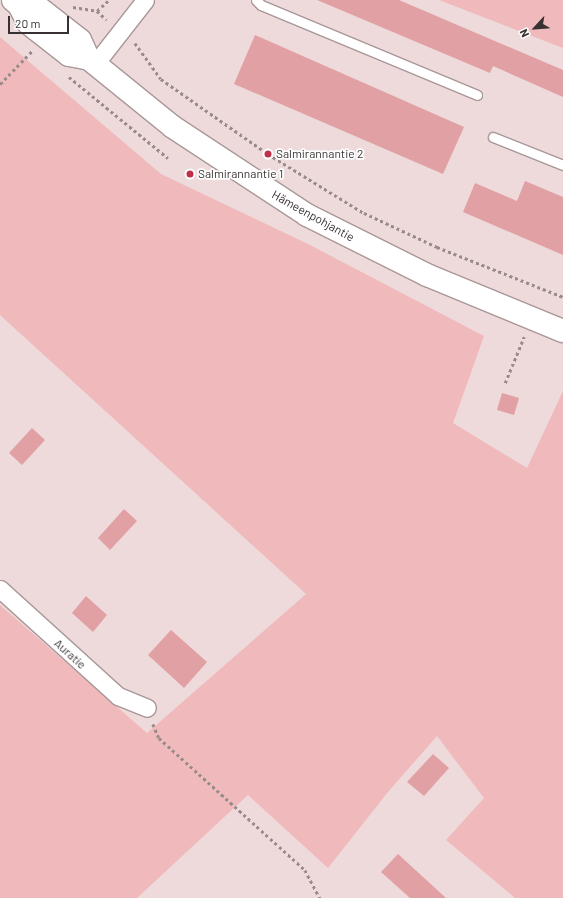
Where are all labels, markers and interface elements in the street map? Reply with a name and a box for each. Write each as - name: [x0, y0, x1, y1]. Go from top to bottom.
- scale bar: [10, 8, 71, 34]
- north arrow: [515, 8, 555, 48]
- text: 20 m: [15, 16, 41, 30]
- text: N: [516, 27, 531, 40]
- place label: Salmirannantie 2: [276, 147, 364, 161]
- marker: Salmirannantie 2: [263, 149, 273, 159]
- place label: Salmirannantie 1: [198, 167, 283, 181]
- marker: Salmirannantie 1: [185, 169, 195, 179]
- street label: Hämeenpohjantie: [269, 187, 357, 245]
- street label: Auratie: [51, 636, 89, 672]

